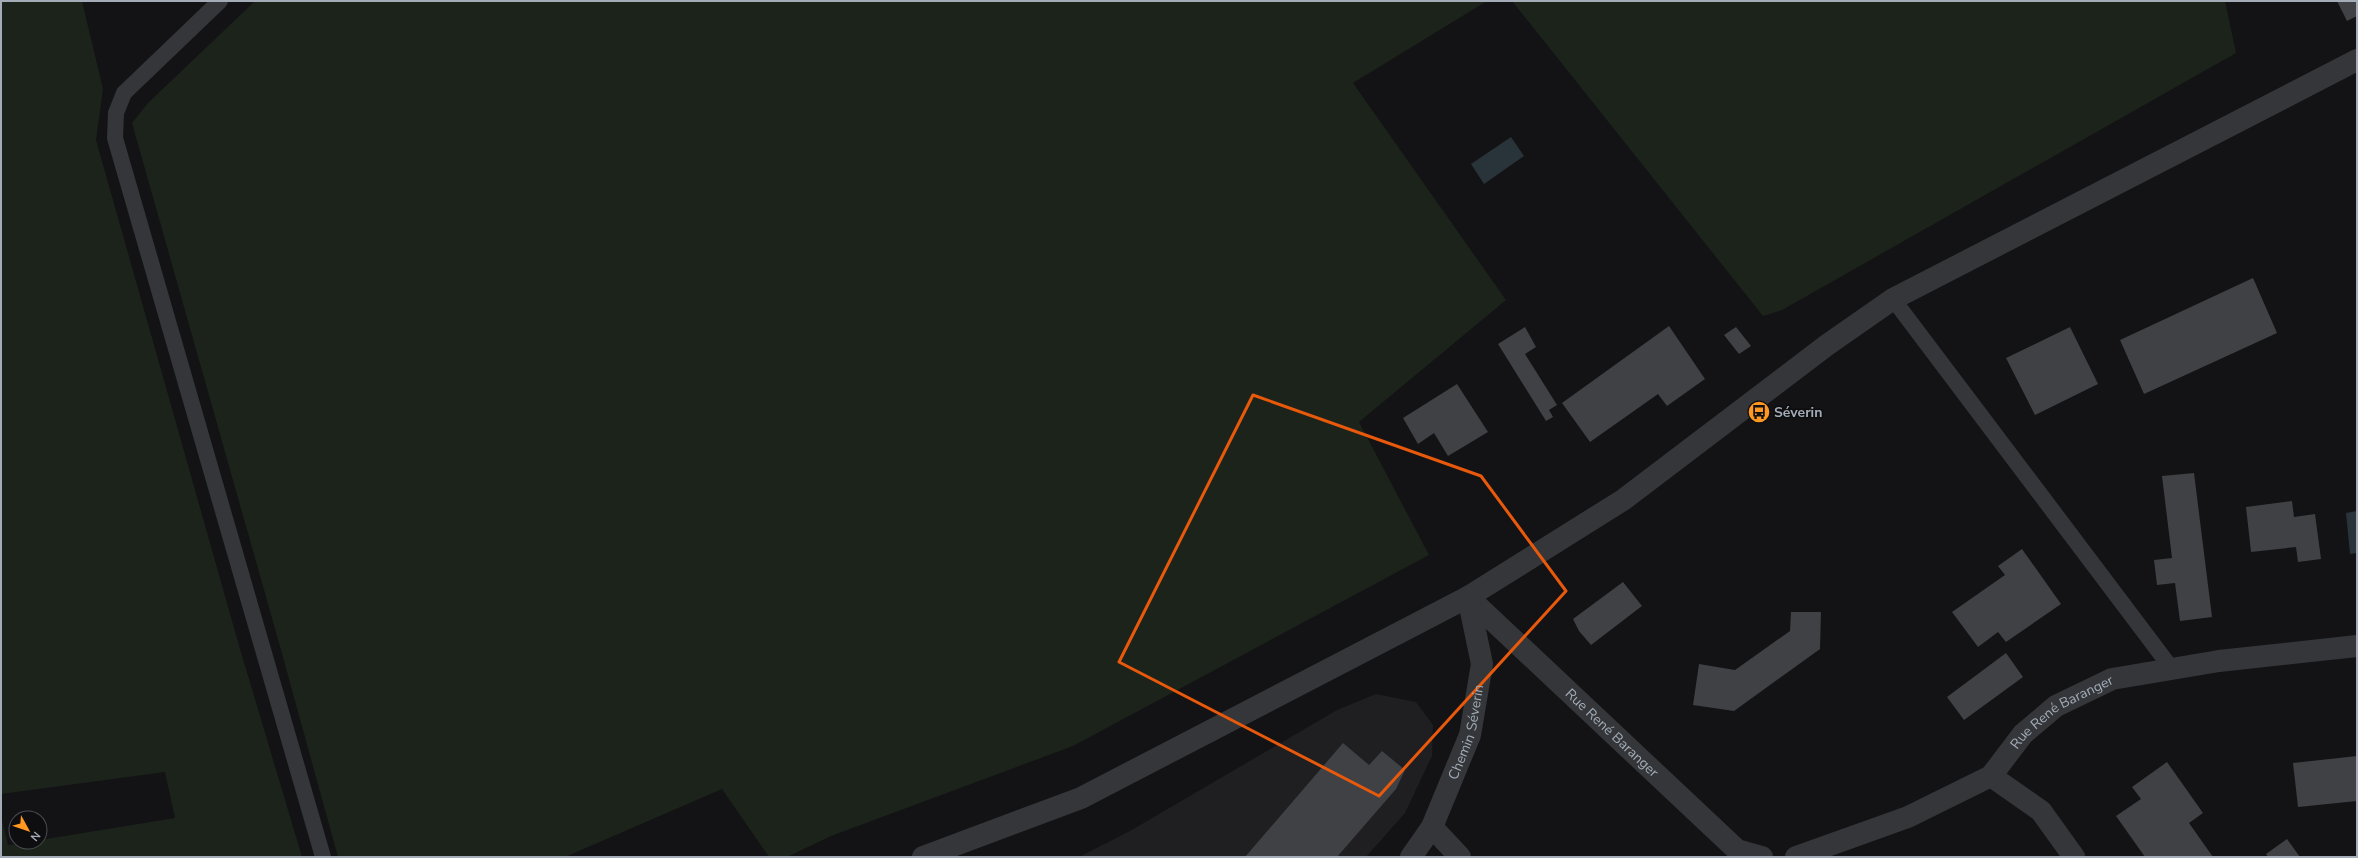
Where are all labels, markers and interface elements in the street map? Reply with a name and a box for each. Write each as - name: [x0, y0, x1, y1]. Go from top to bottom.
- bus stop icon: Séverin: [1746, 399, 1772, 425]
- place label: Séverin: [1774, 403, 1822, 422]
- street label: Rue René Baranger: [2006, 670, 2116, 753]
- street label: Chemin Séverin: [1443, 683, 1488, 782]
- street label: Rue René Baranger: [1561, 684, 1663, 781]
- north arrow: [8, 810, 48, 850]
- text: N: [27, 828, 44, 844]

